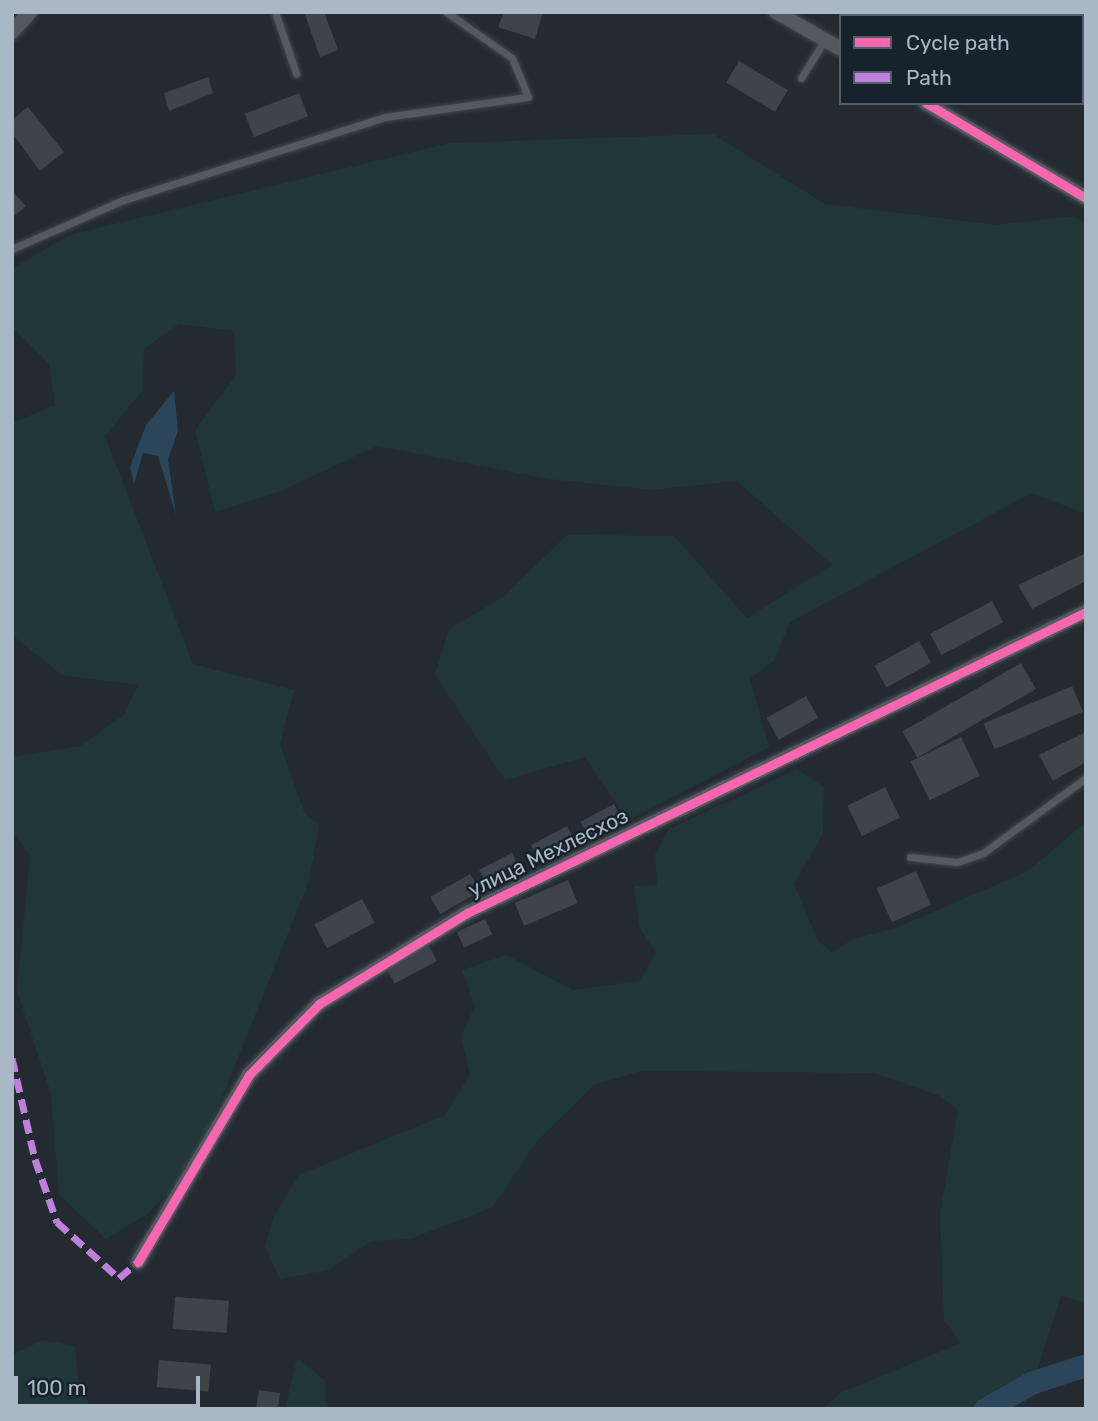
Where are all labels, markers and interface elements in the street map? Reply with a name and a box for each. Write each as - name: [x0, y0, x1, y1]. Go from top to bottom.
- legend: [839, 14, 1084, 105]
- text: Cycle path: [906, 30, 1010, 55]
- text: Path: [906, 65, 952, 90]
- street label: улица Мехлесхоз: [464, 803, 632, 903]
- scale bar: [18, 1362, 203, 1406]
- text: 100 m: [27, 1375, 86, 1400]

